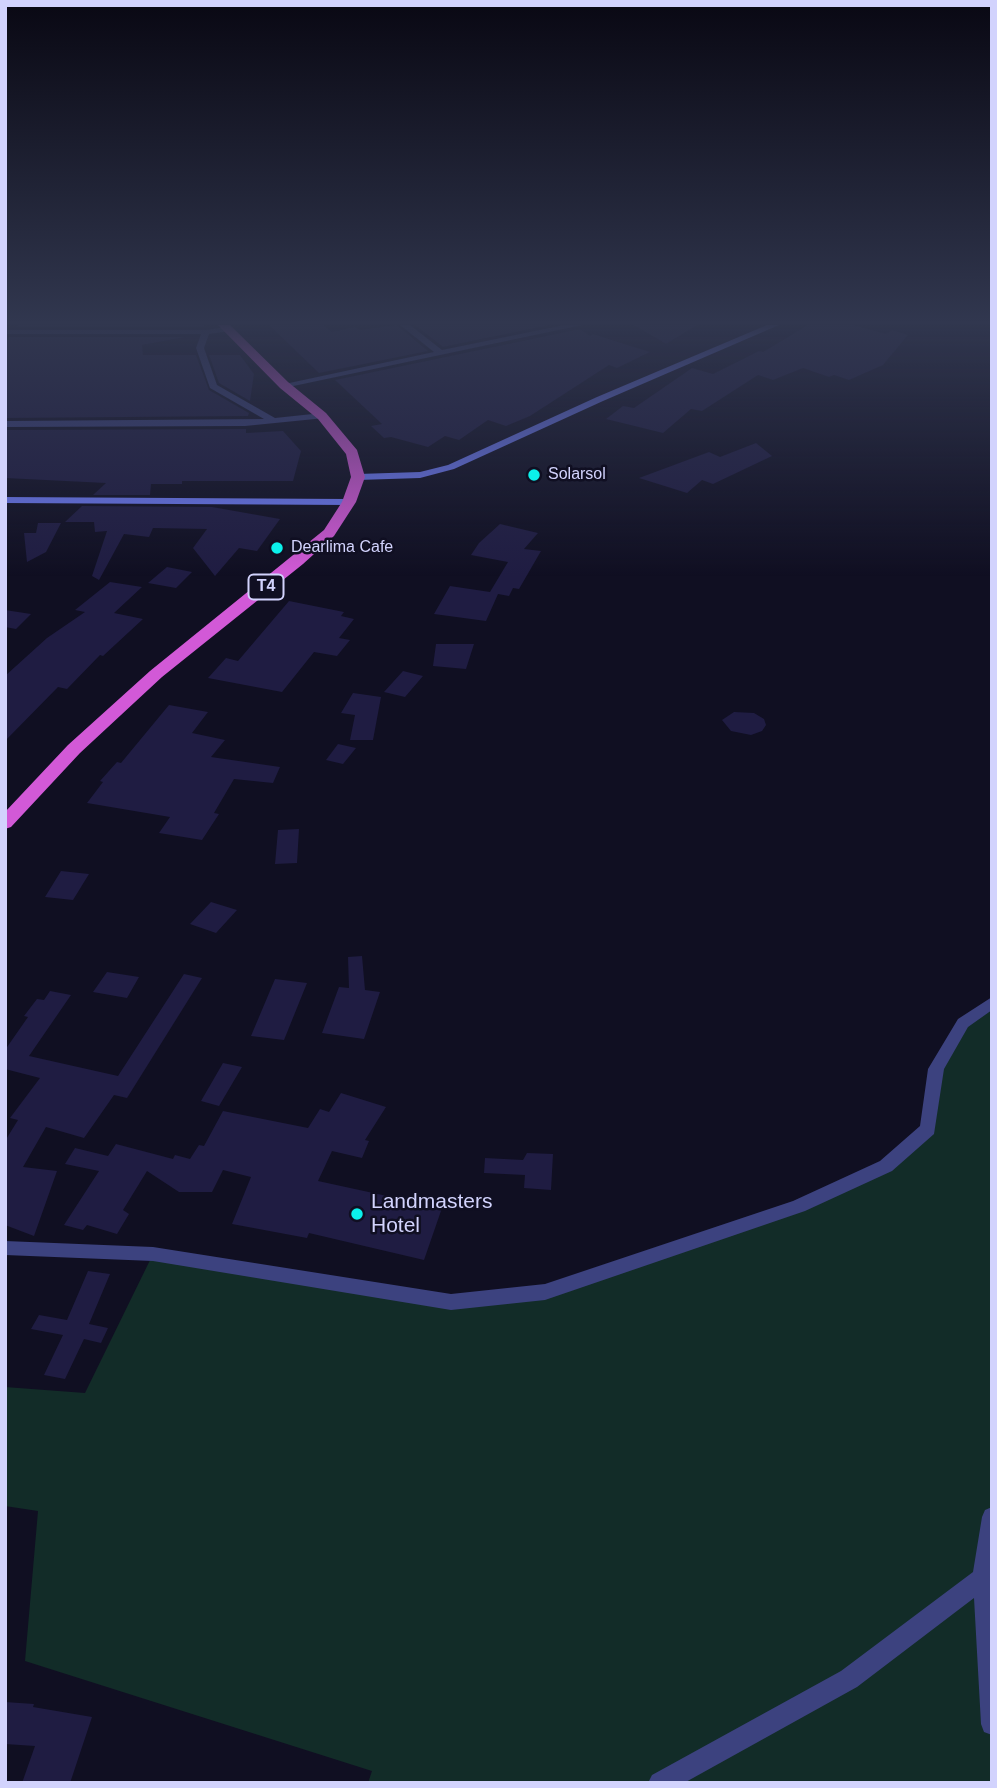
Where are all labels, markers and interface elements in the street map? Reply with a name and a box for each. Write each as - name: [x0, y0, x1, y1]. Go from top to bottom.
- place label: Solarsol: [548, 465, 606, 485]
- marker: Solarsol: [526, 467, 542, 483]
- place label: Dearlima Cafe: [291, 538, 393, 558]
- marker: Dearlima Cafe: [269, 540, 285, 556]
- road number: T4: [248, 574, 284, 600]
- place label: Landmasters Hotel: [371, 1189, 492, 1239]
- marker: Landmasters Hotel: [349, 1206, 365, 1222]

